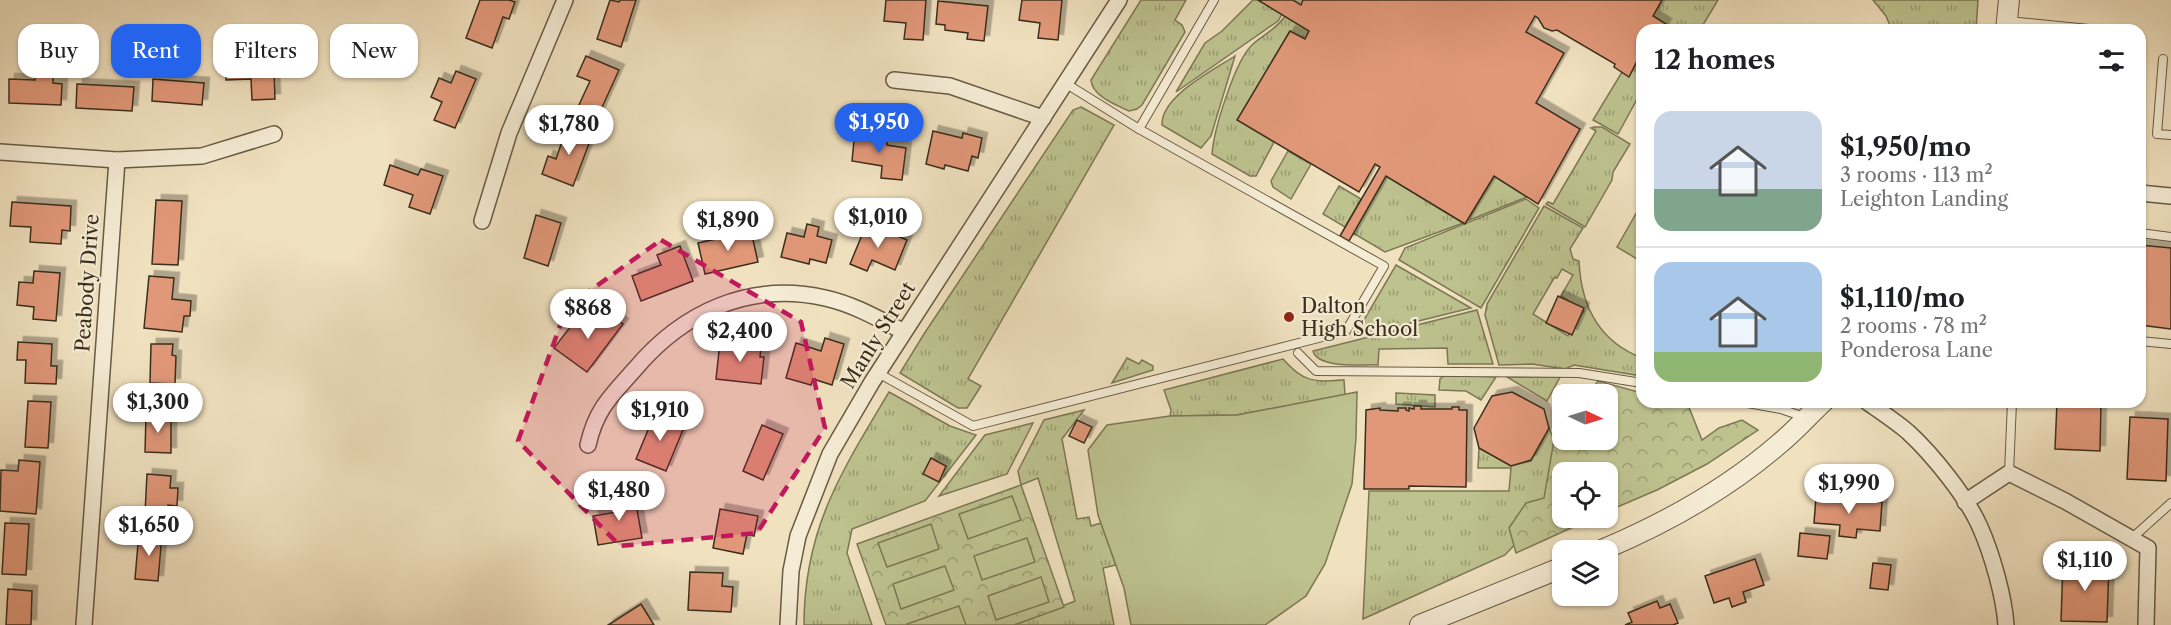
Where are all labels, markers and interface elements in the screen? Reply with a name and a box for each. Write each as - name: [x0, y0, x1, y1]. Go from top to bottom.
- chip: Buy: [18, 24, 99, 78]
- chip: Rent: [111, 24, 201, 78]
- chip: Filters: [213, 24, 318, 78]
- chip: New: [330, 24, 418, 78]
- text: 12 homes: [1654, 44, 1775, 76]
- icon: filters: [2095, 44, 2128, 77]
- pin: $1,950: [830, 103, 928, 154]
- pin: $1,780: [520, 105, 618, 156]
- text: $1,950: [849, 110, 909, 134]
- text: $1,780: [539, 112, 599, 136]
- text: $1,950/mo: [1840, 131, 1971, 163]
- icon: home: [1702, 135, 1774, 207]
- text: 3 rooms · 113 m²: [1840, 163, 1993, 187]
- text: Leighton Landing: [1840, 187, 2008, 211]
- pin: $1,010: [829, 198, 927, 249]
- pin: $1,890: [679, 201, 777, 252]
- text: $1,010: [848, 205, 908, 229]
- text: $1,890: [697, 208, 759, 232]
- street label: Peabody Drive: [70, 213, 104, 353]
- street label: Manly Street: [836, 277, 920, 393]
- text: $1,110/mo: [1840, 282, 1965, 314]
- icon: home: [1702, 286, 1774, 358]
- pin: $868: [552, 289, 624, 340]
- place label: Dalton High School: [1301, 294, 1418, 341]
- text: $868: [564, 296, 612, 320]
- marker: Dalton High School: [1282, 310, 1296, 324]
- pin: $2,400: [691, 312, 789, 363]
- text: 2 rooms · 78 m²: [1840, 314, 1987, 338]
- text: $2,400: [707, 319, 773, 343]
- text: Ponderosa Lane: [1840, 338, 1993, 362]
- pin: $1,300: [109, 383, 207, 434]
- north arrow: [1552, 384, 1618, 450]
- map controls: [1552, 384, 1618, 606]
- text: $1,300: [127, 390, 189, 414]
- pin: $1,910: [611, 391, 709, 442]
- text: $1,910: [631, 398, 689, 422]
- button: locate: [1552, 462, 1618, 528]
- pin: $1,990: [1800, 464, 1898, 515]
- pin: $1,480: [570, 471, 668, 522]
- text: $1,990: [1818, 471, 1880, 495]
- text: $1,480: [588, 478, 650, 502]
- pin: $1,650: [100, 506, 198, 557]
- text: $1,650: [118, 513, 180, 537]
- button: layers: [1552, 540, 1618, 606]
- pin: $1,110: [2036, 541, 2134, 592]
- text: $1,110: [2057, 548, 2113, 572]

